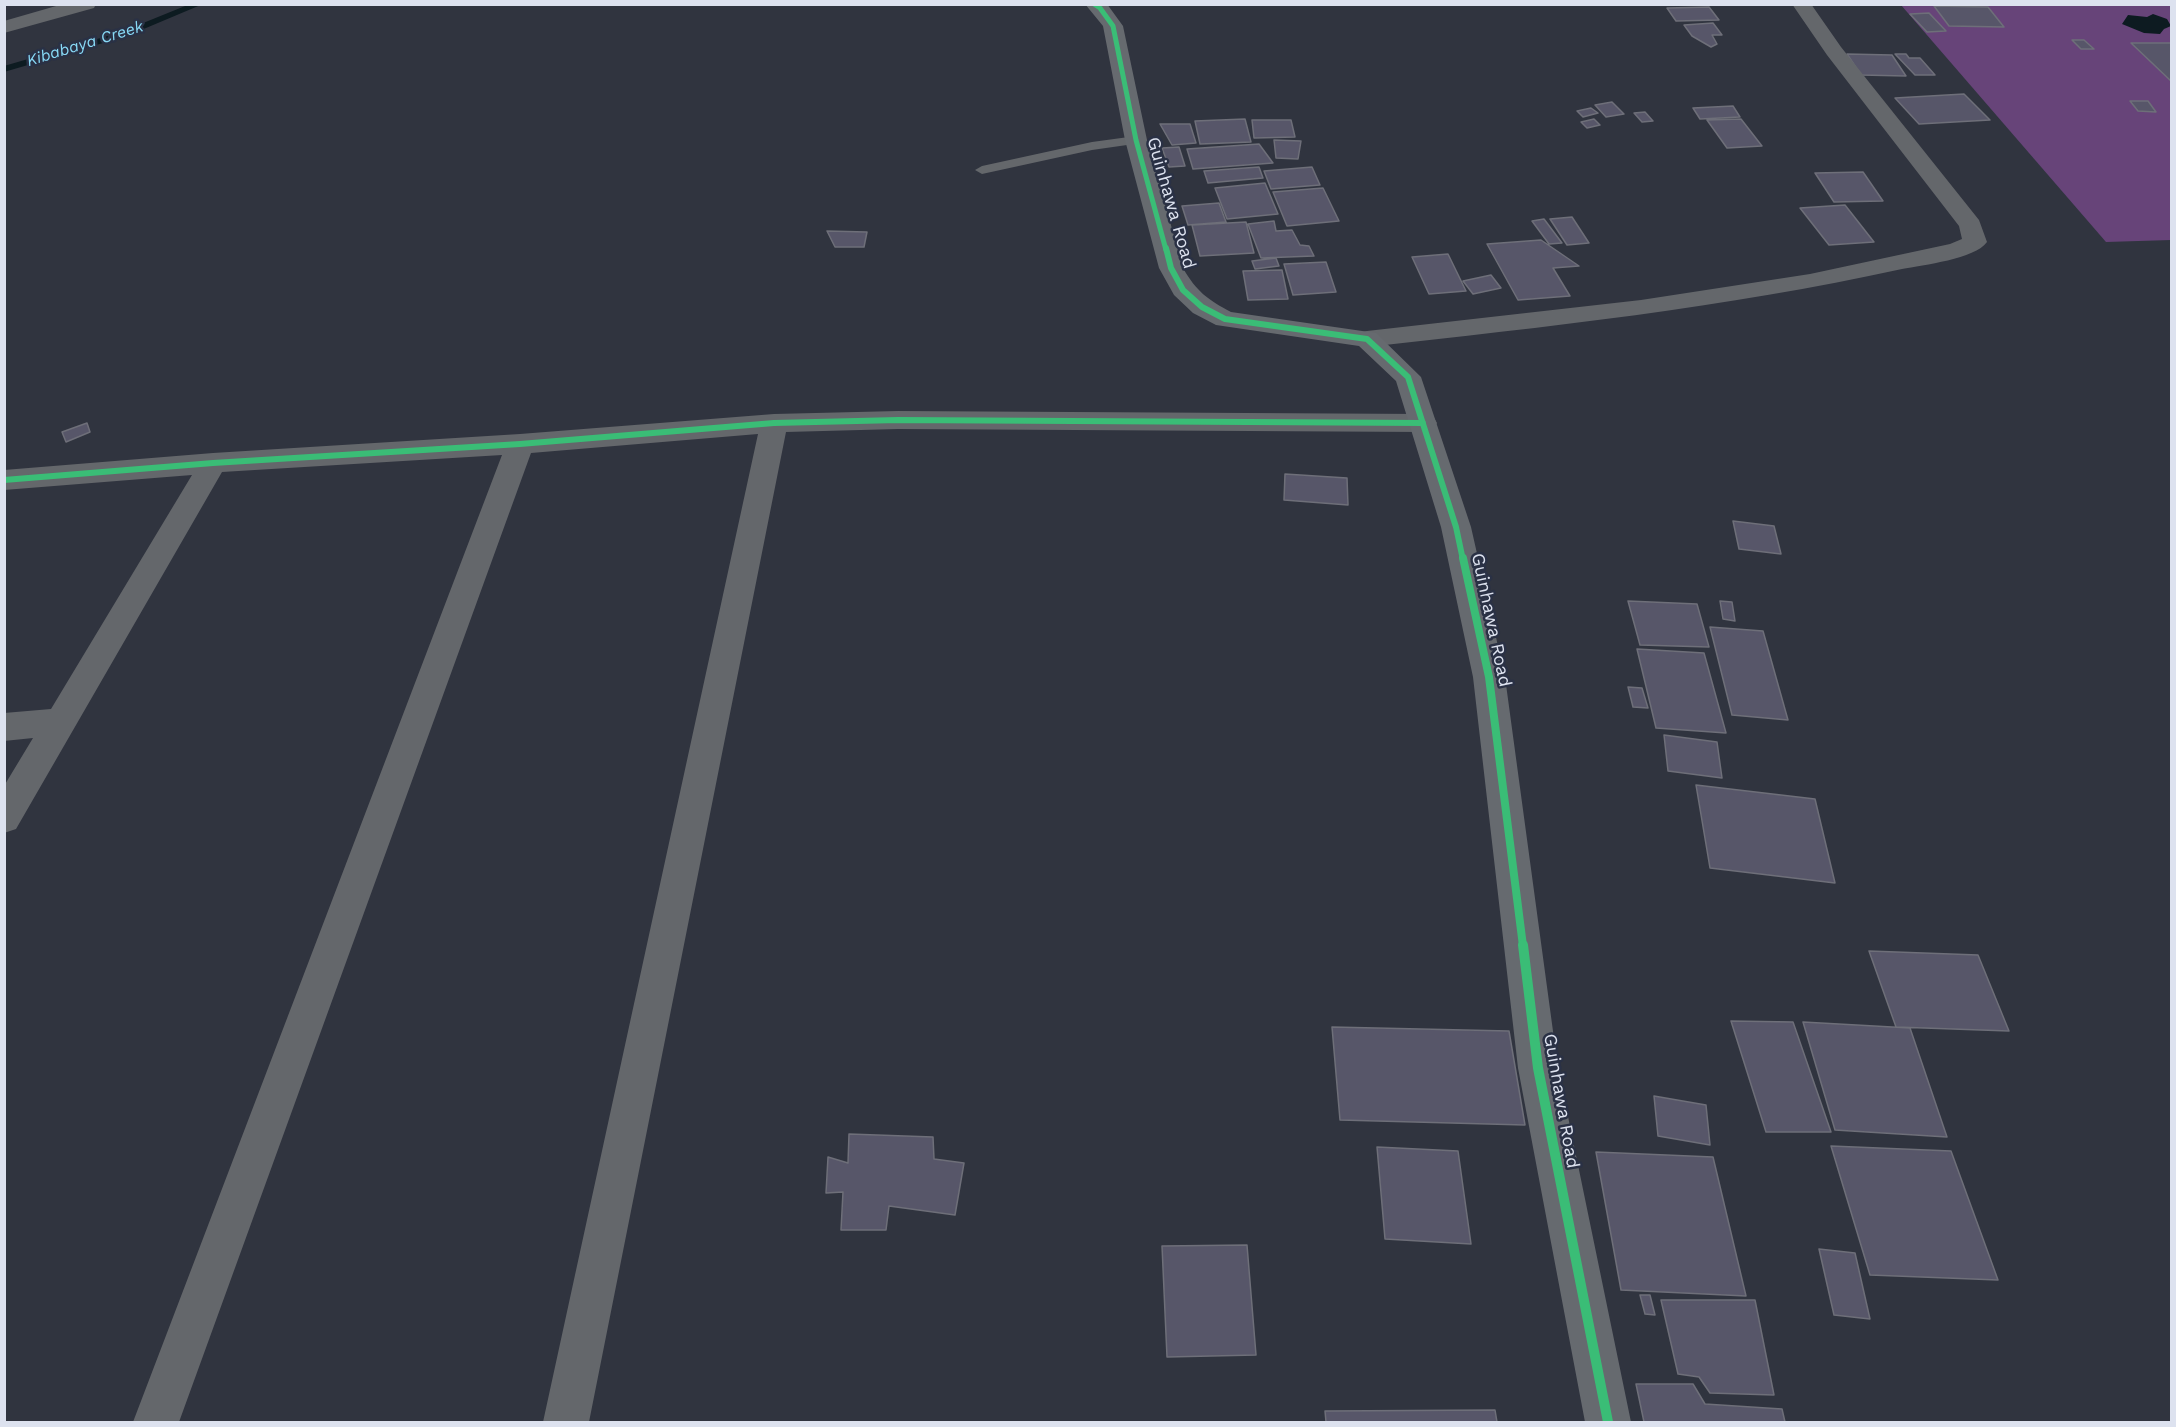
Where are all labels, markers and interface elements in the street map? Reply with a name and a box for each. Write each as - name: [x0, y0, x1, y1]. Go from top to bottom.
- water label: Kibabaya Creek: [24, 17, 146, 71]
- street label: Guinhawa Road: [1142, 135, 1200, 271]
- street label: Guinhawa Road: [1466, 551, 1516, 689]
- street label: Guinhawa Road: [1539, 1032, 1583, 1170]

